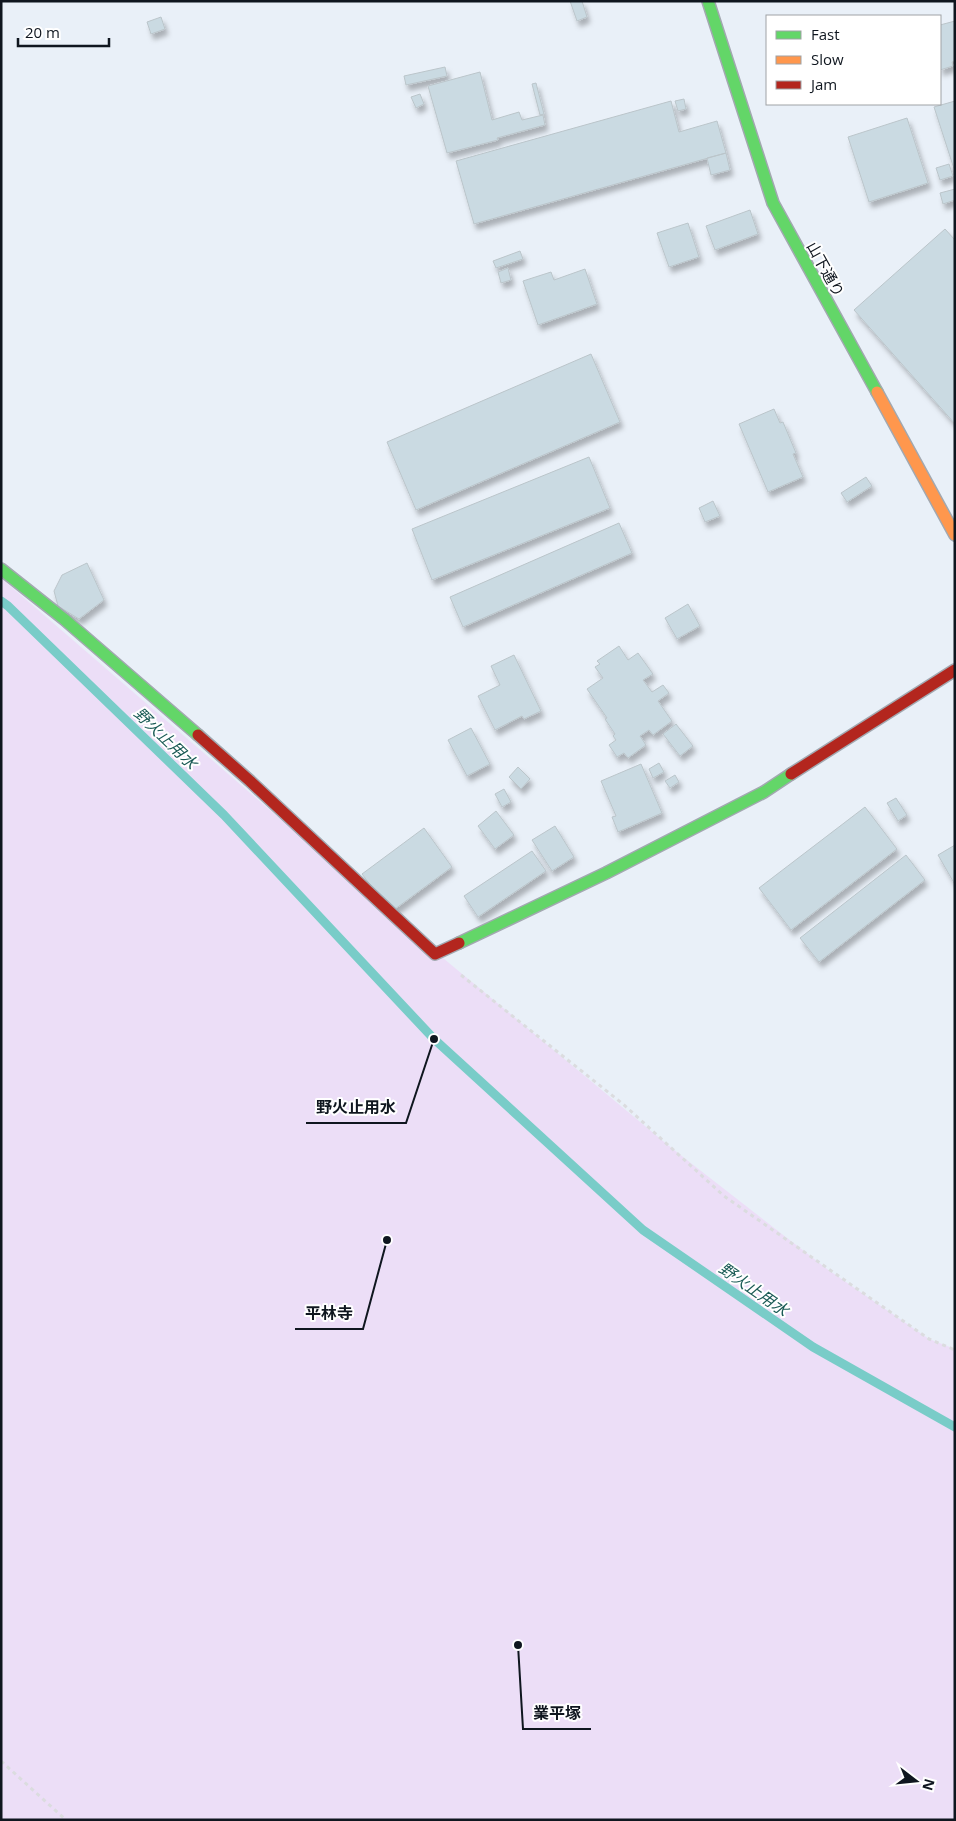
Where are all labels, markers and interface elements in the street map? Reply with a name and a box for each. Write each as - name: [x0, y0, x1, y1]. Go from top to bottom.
- scale bar: [18, 15, 109, 47]
- legend: [766, 15, 941, 105]
- text: 20 m: [25, 22, 60, 42]
- text: Fast: [811, 24, 840, 44]
- text: Slow: [811, 49, 844, 69]
- text: Jam: [809, 74, 837, 94]
- street label: 山下通り: [803, 238, 849, 300]
- water label: 野火止用水: [130, 702, 204, 775]
- callout: 野火止用水: [306, 1092, 406, 1123]
- text: 野火止用水: [316, 1096, 396, 1118]
- water label: 野火止用水: [715, 1257, 795, 1322]
- callout: 平林寺: [295, 1298, 363, 1329]
- text: 平林寺: [305, 1302, 353, 1324]
- callout: 業平塚: [523, 1698, 591, 1729]
- text: 業平塚: [533, 1702, 581, 1724]
- north arrow: [891, 1756, 941, 1806]
- text: N: [918, 1777, 940, 1793]

